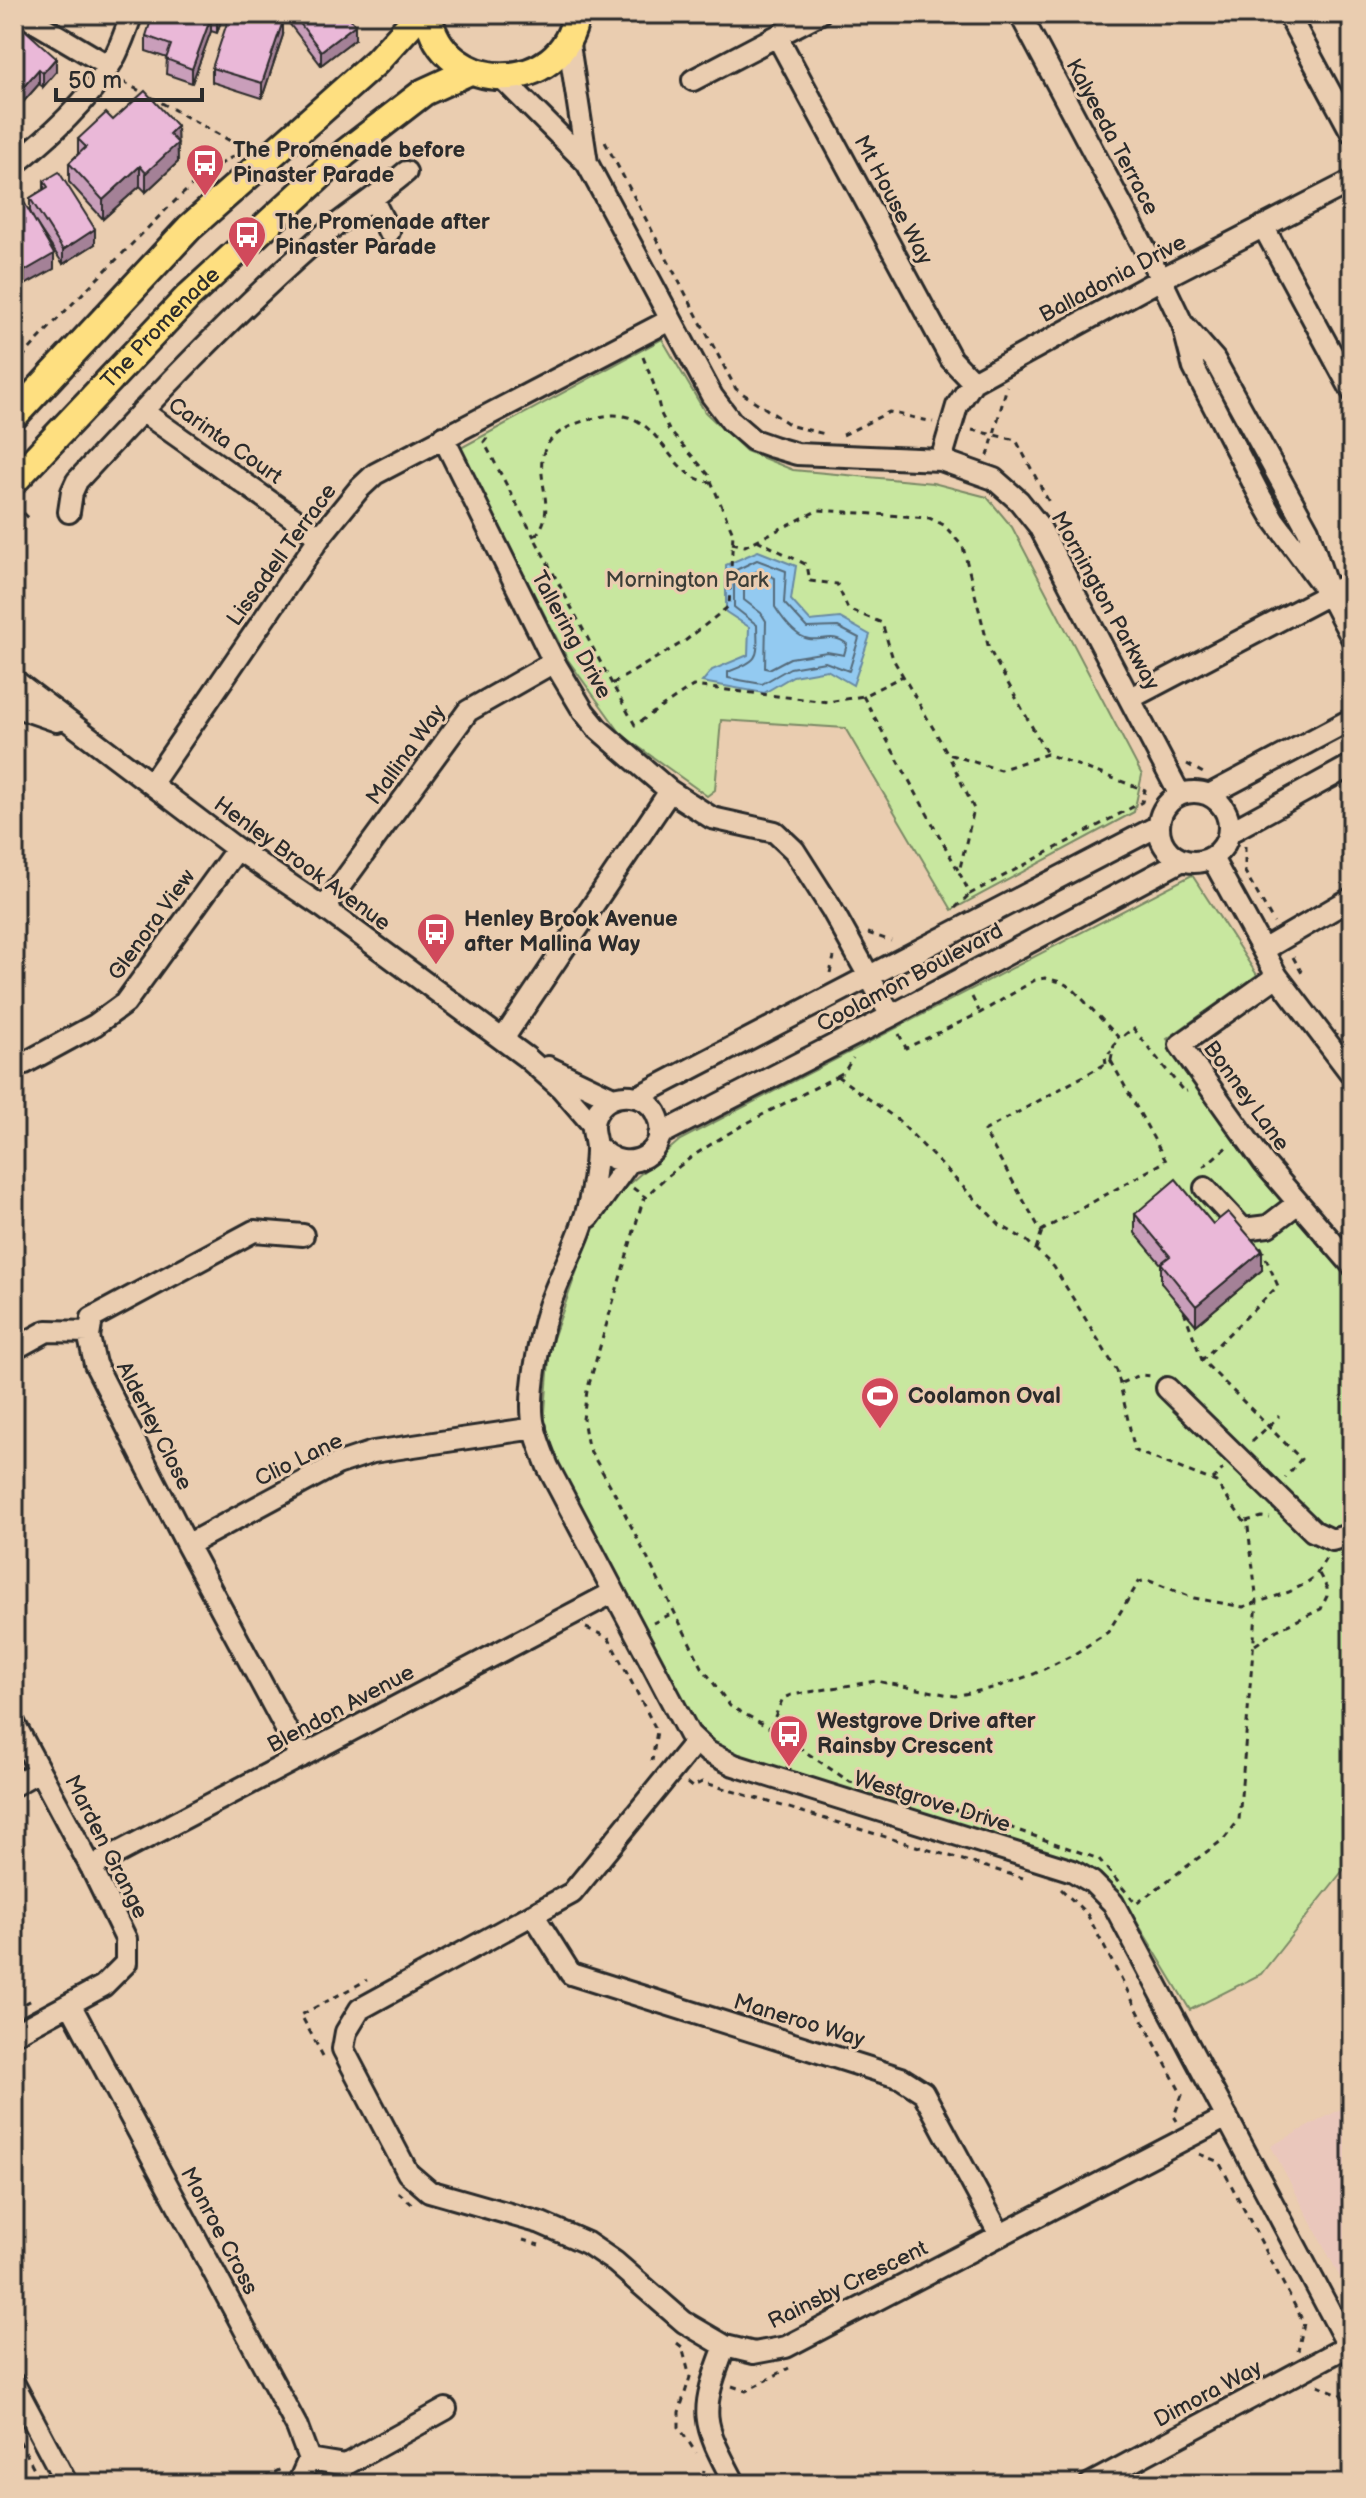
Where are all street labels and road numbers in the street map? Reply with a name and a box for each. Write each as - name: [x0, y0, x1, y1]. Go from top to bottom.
- street label: Kalyeeda Terrace: [1059, 54, 1165, 220]
- street label: Mt House Way: [848, 131, 938, 269]
- street label: Balladonia Drive: [1035, 229, 1191, 329]
- street label: The Promenade: [95, 261, 225, 394]
- street label: Carinta Court: [163, 392, 287, 490]
- street label: Lissadell Terrace: [221, 479, 343, 631]
- street label: Mornington Parkway: [1045, 507, 1165, 695]
- street label: Tallering Drive: [525, 566, 617, 704]
- street label: Mallina Way: [361, 699, 451, 810]
- street label: Henley Brook Avenue: [208, 791, 396, 937]
- street label: Glenora View: [103, 864, 202, 986]
- street label: Coolamon Boulevard: [812, 917, 1008, 1039]
- street label: Bonney Lane: [1197, 1036, 1295, 1156]
- street label: Alderley Close: [110, 1357, 198, 1495]
- street label: Clio Lane: [251, 1427, 347, 1493]
- street label: Blendon Avenue: [263, 1659, 419, 1759]
- street label: Westgrove Drive: [850, 1765, 1014, 1839]
- street label: Marden Grange: [58, 1771, 154, 1923]
- street label: Maneroo Way: [730, 1988, 868, 2054]
- street label: Monroe Cross: [174, 2163, 264, 2299]
- street label: Rainsby Crescent: [764, 2235, 932, 2335]
- street label: Dimora Way: [1150, 2354, 1267, 2434]

